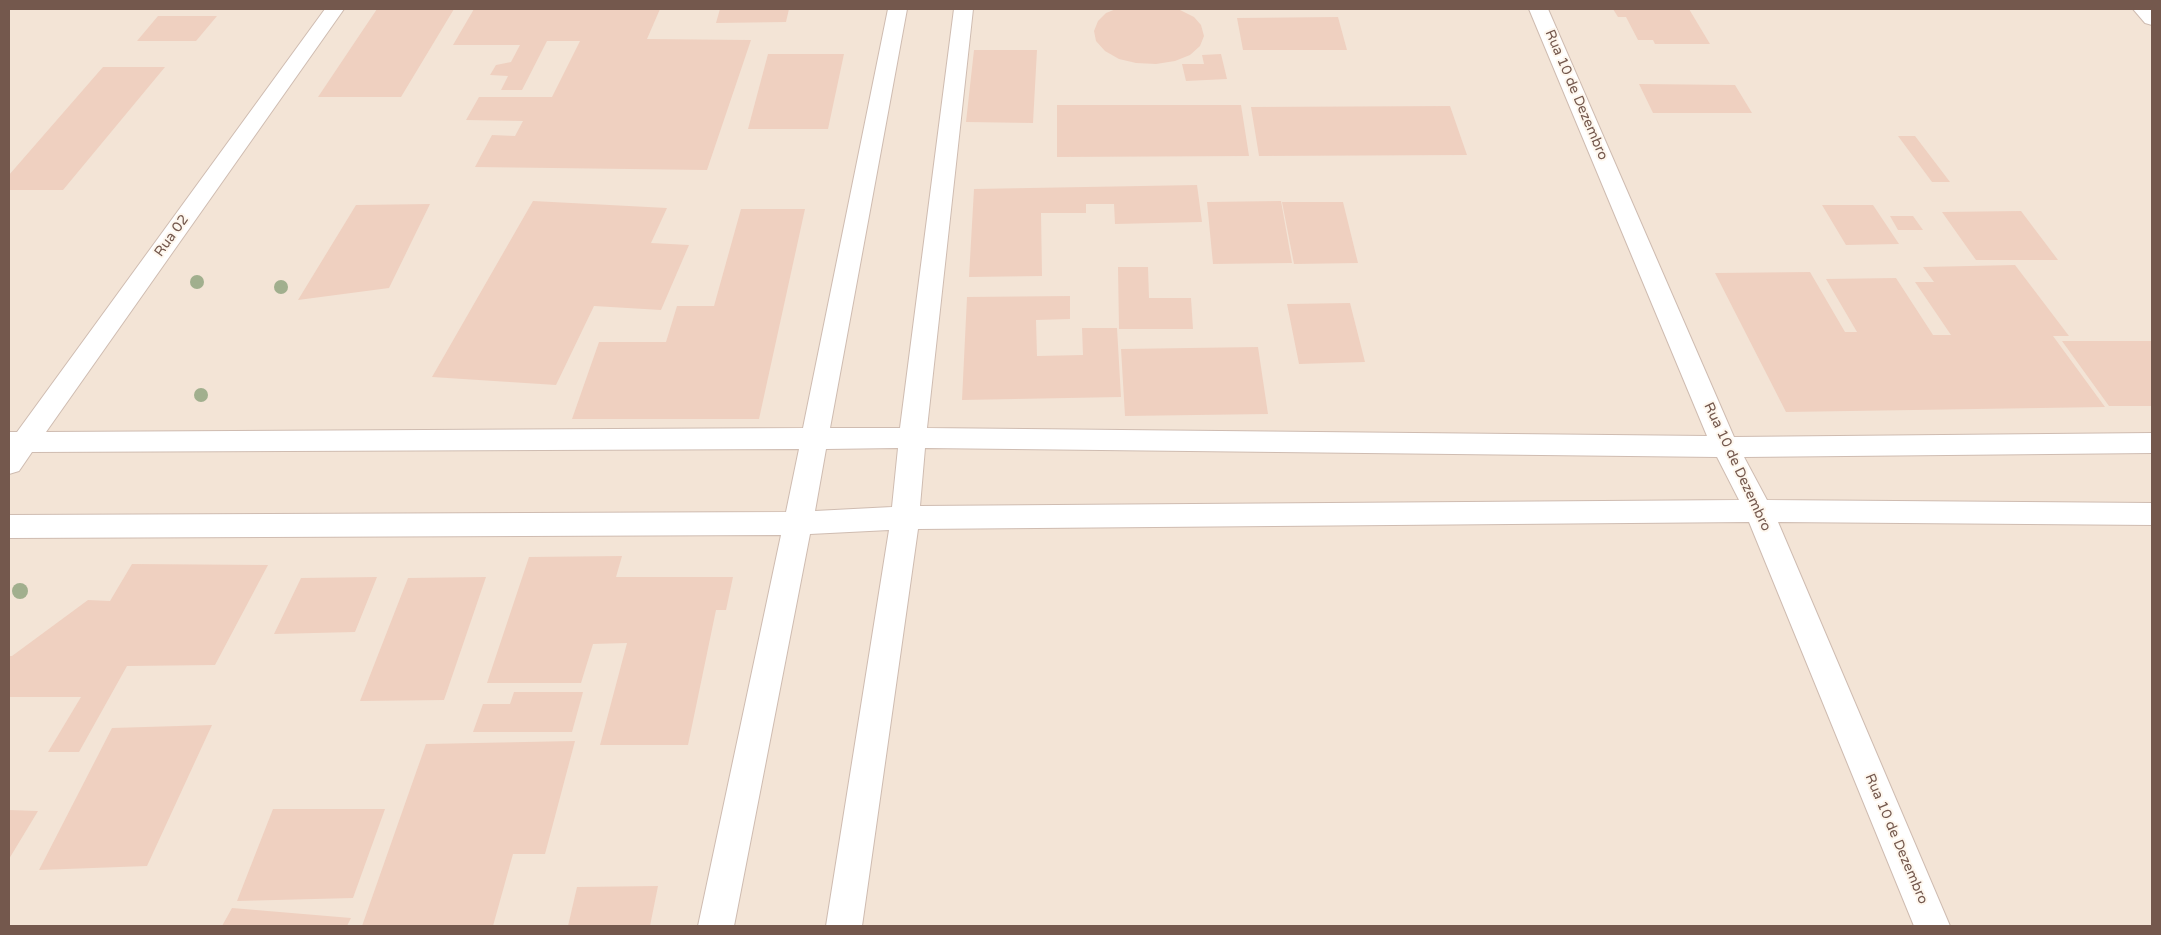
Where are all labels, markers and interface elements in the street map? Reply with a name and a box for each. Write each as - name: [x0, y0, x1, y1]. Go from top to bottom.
- street label: Rua 10 de Dezembro: [1541, 27, 1611, 163]
- street label: Rua 02: [151, 212, 193, 260]
- street label: Rua 10 de Dezembro: [1700, 400, 1774, 534]
- street label: Rua 10 de Dezembro: [1861, 771, 1931, 907]

